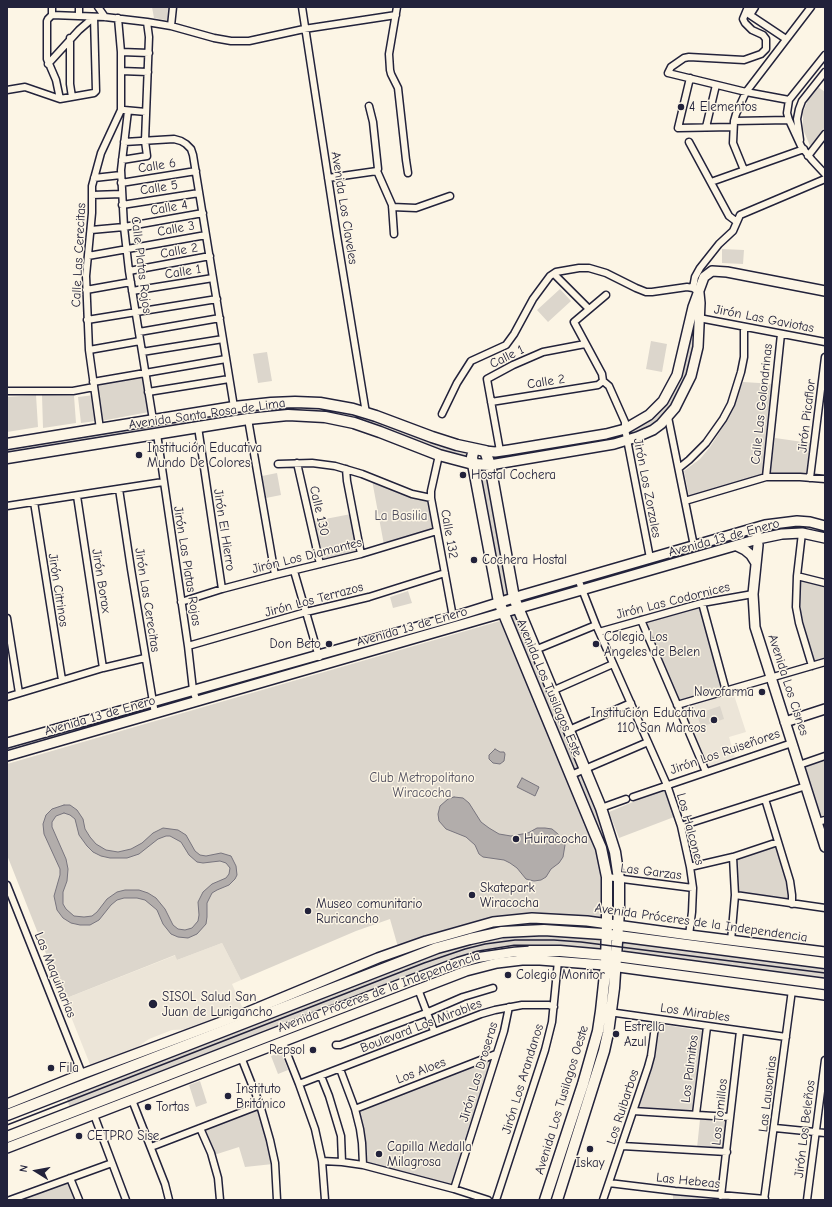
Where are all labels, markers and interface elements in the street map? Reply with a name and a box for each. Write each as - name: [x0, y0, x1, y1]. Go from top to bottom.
- place label: 4 Elementos: [689, 99, 757, 115]
- marker: 4 Elementos: [676, 102, 686, 112]
- street label: Avenida Los Claveles: [327, 150, 361, 266]
- street label: Calle 6: [137, 155, 177, 177]
- street label: Calle 5: [139, 177, 179, 199]
- street label: Calle 4: [149, 197, 189, 219]
- street label: Calle Las Cerecitas: [68, 202, 90, 308]
- street label: Calle Platas Rojos: [127, 216, 155, 314]
- street label: Calle 3: [156, 218, 196, 240]
- street label: Calle 2: [159, 240, 199, 262]
- street label: Calle 1: [164, 261, 202, 283]
- street label: Jirón Las Gaviotas: [713, 302, 815, 336]
- street label: Calle 1: [487, 342, 527, 372]
- street label: Calle Las Golondrinas: [748, 343, 776, 465]
- street label: Calle 2: [526, 371, 566, 393]
- street label: Jirón Picaflor: [795, 378, 819, 454]
- street label: Avenida Santa Rosa de Lima: [128, 395, 286, 433]
- street label: Jirón Los Zorzales: [630, 437, 664, 539]
- place label: Institución Educativa Mundo De Colores: [147, 440, 262, 471]
- marker: Institución Educativa Mundo De Colores: [134, 450, 144, 460]
- place label: Hostal Cochera: [471, 467, 556, 483]
- marker: Hostal Cochera: [458, 470, 468, 480]
- street label: Calle 130: [306, 484, 332, 538]
- street label: Jirón El Hierro: [210, 488, 238, 572]
- street label: Jirón Las Platas Rojas: [170, 505, 204, 627]
- park label: La Basilia: [375, 508, 427, 524]
- street label: Calle 132: [437, 508, 461, 560]
- street label: Avenida 13 de Enero: [667, 516, 781, 560]
- street label: Jirón Los Diamantes: [250, 535, 364, 577]
- street label: Jirón Las Cerecitas: [131, 547, 163, 653]
- street label: Jirón Borax: [88, 548, 114, 614]
- street label: Jirón Citrinos: [44, 552, 72, 628]
- place label: Cochera Hostal: [482, 552, 567, 568]
- marker: Cochera Hostal: [469, 555, 479, 565]
- street label: Jirón Los Terrazos: [263, 579, 365, 621]
- street label: Jirón Las Codornices: [614, 579, 732, 623]
- street label: Avenida 13 de Enero: [355, 604, 469, 650]
- street label: Avenida Los Tusilagos Este: [513, 617, 585, 759]
- place label: Colegio Los Angeles de Belen: [604, 629, 700, 660]
- street label: Avenida Los Cisnes: [764, 632, 812, 738]
- place label: Don Beto: [270, 636, 321, 652]
- marker: Don Beto: [324, 639, 334, 649]
- marker: Colegio Los Angeles de Belen: [591, 639, 601, 649]
- place label: Novofarma: [694, 684, 754, 700]
- marker: Novofarma: [757, 687, 767, 697]
- street label: Avenida 13 de Enero: [43, 693, 157, 739]
- place label: Institución Educativa 110 San Marcos: [591, 705, 706, 736]
- marker: Institución Educativa 110 San Marcos: [709, 715, 719, 725]
- street label: Jirón Los Ruiseñores: [668, 726, 782, 778]
- park label: Club Metropolitano Wiracocha: [369, 770, 475, 801]
- street label: Los Halcones: [673, 791, 707, 867]
- place label: Huiracocha: [524, 831, 588, 847]
- marker: Huiracocha: [511, 834, 521, 844]
- street label: Las Garzas: [620, 861, 682, 883]
- place label: Skatepark Wiracocha: [480, 880, 539, 911]
- marker: Skatepark Wiracocha: [467, 890, 477, 900]
- place label: Museo comunitario Ruricancho: [316, 896, 422, 927]
- street label: Avenida Próceres de la Independencia: [594, 900, 808, 946]
- marker: Museo comunitario Ruricancho: [303, 906, 313, 916]
- street label: Las Maquinarias: [31, 930, 79, 1020]
- street label: Avenida Próceres de la Independencia: [275, 948, 483, 1036]
- place label: Colegio Monitor: [516, 967, 605, 983]
- marker: Colegio Monitor: [503, 970, 513, 980]
- place label: SISOL Salud San Juan de Lurigancho: [162, 989, 273, 1020]
- street label: Boulevard Los Mirables: [358, 996, 484, 1056]
- marker: SISOL Salud San Juan de Lurigancho: [147, 998, 159, 1010]
- street label: Los Mirables: [659, 1000, 731, 1026]
- place label: Estrella Azul: [624, 1019, 665, 1050]
- street label: Jirón Las Droseras: [456, 1020, 502, 1124]
- street label: Jirón Los Arandanos: [499, 1022, 547, 1136]
- street label: Avenida Los Tusilagos Oeste: [532, 1024, 592, 1176]
- marker: Estrella Azul: [611, 1029, 621, 1039]
- street label: Los Palmitos: [678, 1034, 702, 1104]
- place label: Repsol: [269, 1042, 305, 1058]
- marker: Repsol: [308, 1045, 318, 1055]
- street label: Los Aloes: [394, 1054, 448, 1088]
- street label: Las Lausonias: [756, 1055, 780, 1133]
- place label: Fila: [59, 1060, 79, 1076]
- marker: Fila: [46, 1063, 56, 1073]
- street label: Los Ruibarbos: [604, 1067, 642, 1147]
- street label: Los Tomillos: [709, 1078, 731, 1146]
- street label: Jirón Los Beleños: [791, 1079, 819, 1179]
- place label: Instituto Británico: [236, 1081, 286, 1112]
- marker: Instituto Británico: [223, 1091, 233, 1101]
- place label: Tortas: [156, 1099, 189, 1115]
- marker: Tortas: [143, 1102, 153, 1112]
- place label: CETPRO Sise: [87, 1128, 159, 1144]
- marker: CETPRO Sise: [74, 1131, 84, 1141]
- place label: Capilla Medalla Milagrosa: [387, 1139, 472, 1170]
- marker: Iskay: [585, 1144, 595, 1154]
- marker: Capilla Medalla Milagrosa: [374, 1149, 384, 1159]
- north arrow: [16, 1151, 56, 1191]
- place label: Iskay: [575, 1155, 605, 1171]
- text: N: [17, 1164, 31, 1173]
- street label: Las Hebeas: [655, 1170, 721, 1192]

